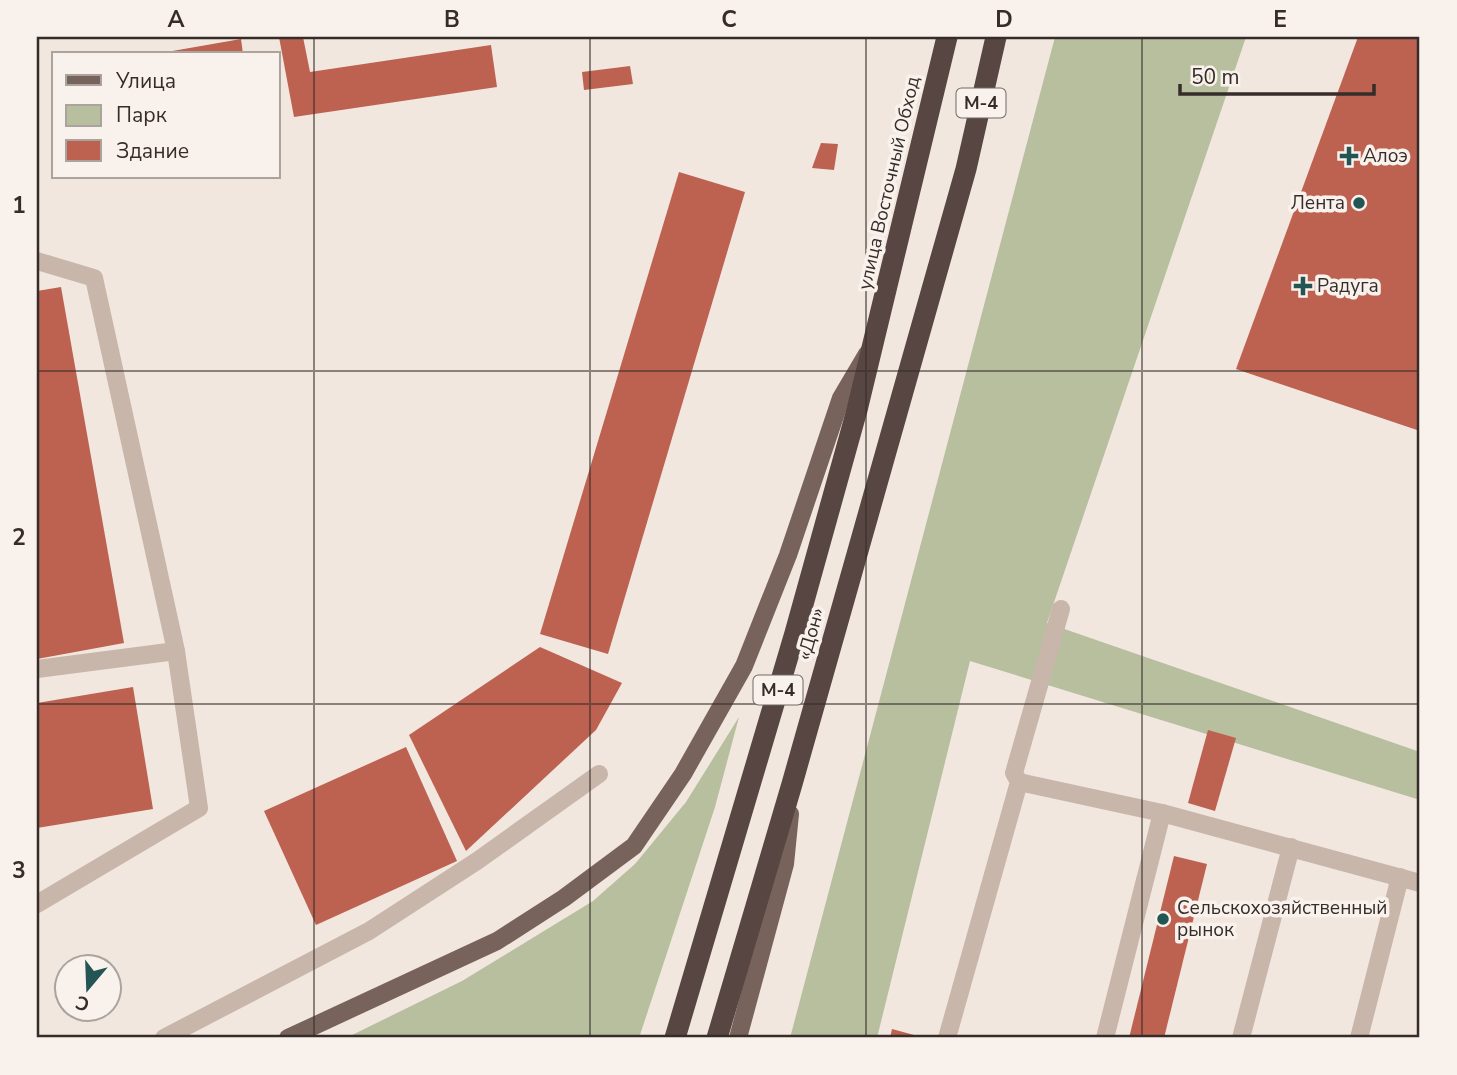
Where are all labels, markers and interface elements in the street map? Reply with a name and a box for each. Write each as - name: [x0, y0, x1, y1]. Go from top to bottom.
- text: A: [167, 4, 185, 35]
- text: B: [444, 4, 460, 35]
- text: C: [721, 4, 737, 35]
- text: D: [995, 4, 1013, 35]
- text: E: [1273, 4, 1287, 35]
- legend: [52, 52, 280, 178]
- scale bar: [1180, 52, 1375, 96]
- text: 50 m: [1191, 63, 1240, 91]
- text: Улица: [115, 67, 176, 95]
- street label: улица Восточный Обход: [852, 74, 926, 292]
- road number: М-4: [956, 88, 1006, 118]
- text: Парк: [116, 101, 168, 129]
- text: Здание: [116, 137, 189, 165]
- place label: Алоэ: [1363, 143, 1408, 169]
- marker: Алоэ: [1341, 148, 1357, 164]
- text: 1: [12, 190, 26, 221]
- place label: Лента: [1291, 190, 1345, 216]
- marker: Лента: [1351, 195, 1367, 211]
- place label: Радуга: [1317, 273, 1379, 299]
- marker: Радуга: [1295, 278, 1311, 294]
- text: 2: [12, 522, 26, 553]
- street label: «Дон»: [791, 605, 831, 663]
- road number: М-4: [754, 676, 802, 704]
- text: 3: [12, 855, 26, 886]
- place label: Сельскохозяйственный рынок: [1177, 895, 1387, 943]
- marker: Сельскохозяйственный рынок: [1155, 911, 1171, 927]
- north arrow: [52, 953, 122, 1023]
- text: С: [72, 989, 93, 1018]

